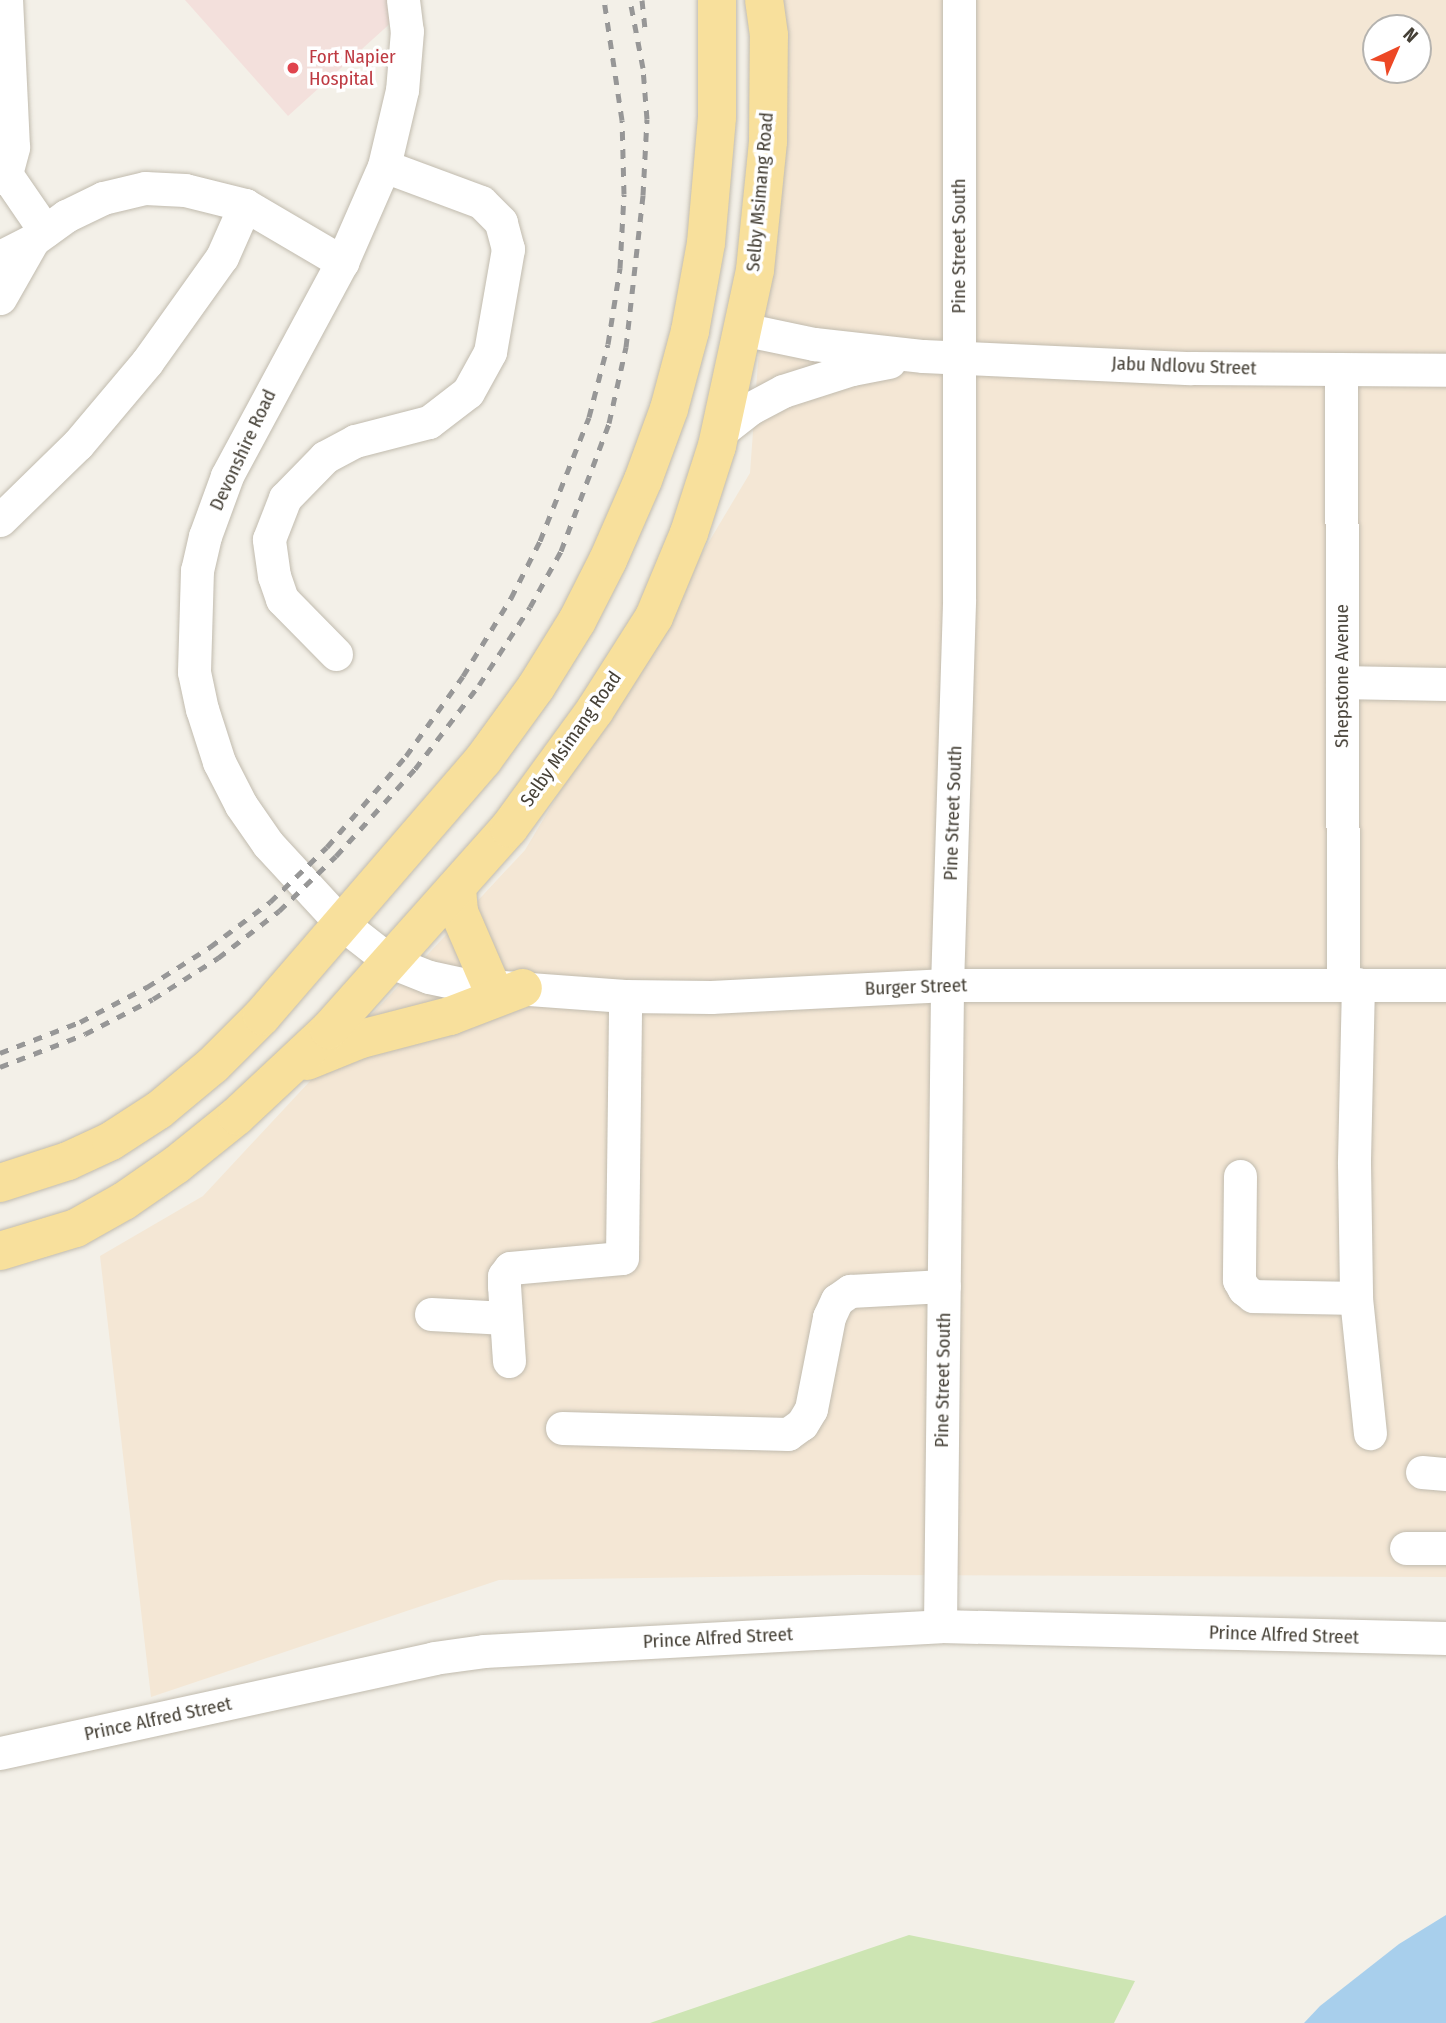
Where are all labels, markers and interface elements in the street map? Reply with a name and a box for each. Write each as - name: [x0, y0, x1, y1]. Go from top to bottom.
- north arrow: [1362, 14, 1432, 84]
- text: N: [1398, 23, 1423, 47]
- place label: Fort Napier Hospital: [309, 46, 396, 90]
- marker: Fort Napier Hospital: [283, 58, 303, 78]
- street label: Selby Msimang Road: [742, 111, 778, 273]
- street label: Pine Street South: [948, 178, 970, 314]
- street label: Jabu Ndlovu Street: [1111, 352, 1257, 380]
- street label: Devonshire Road: [205, 386, 281, 514]
- street label: Shepstone Avenue: [1331, 604, 1353, 748]
- street label: Selby Msimang Road: [516, 667, 626, 811]
- street label: Pine Street South: [939, 745, 967, 881]
- street label: Burger Street: [864, 974, 968, 1000]
- street label: Pine Street South: [930, 1312, 956, 1448]
- street label: Prince Alfred Street: [1209, 1621, 1359, 1649]
- street label: Prince Alfred Street: [642, 1623, 794, 1653]
- street label: Prince Alfred Street: [82, 1692, 234, 1746]

